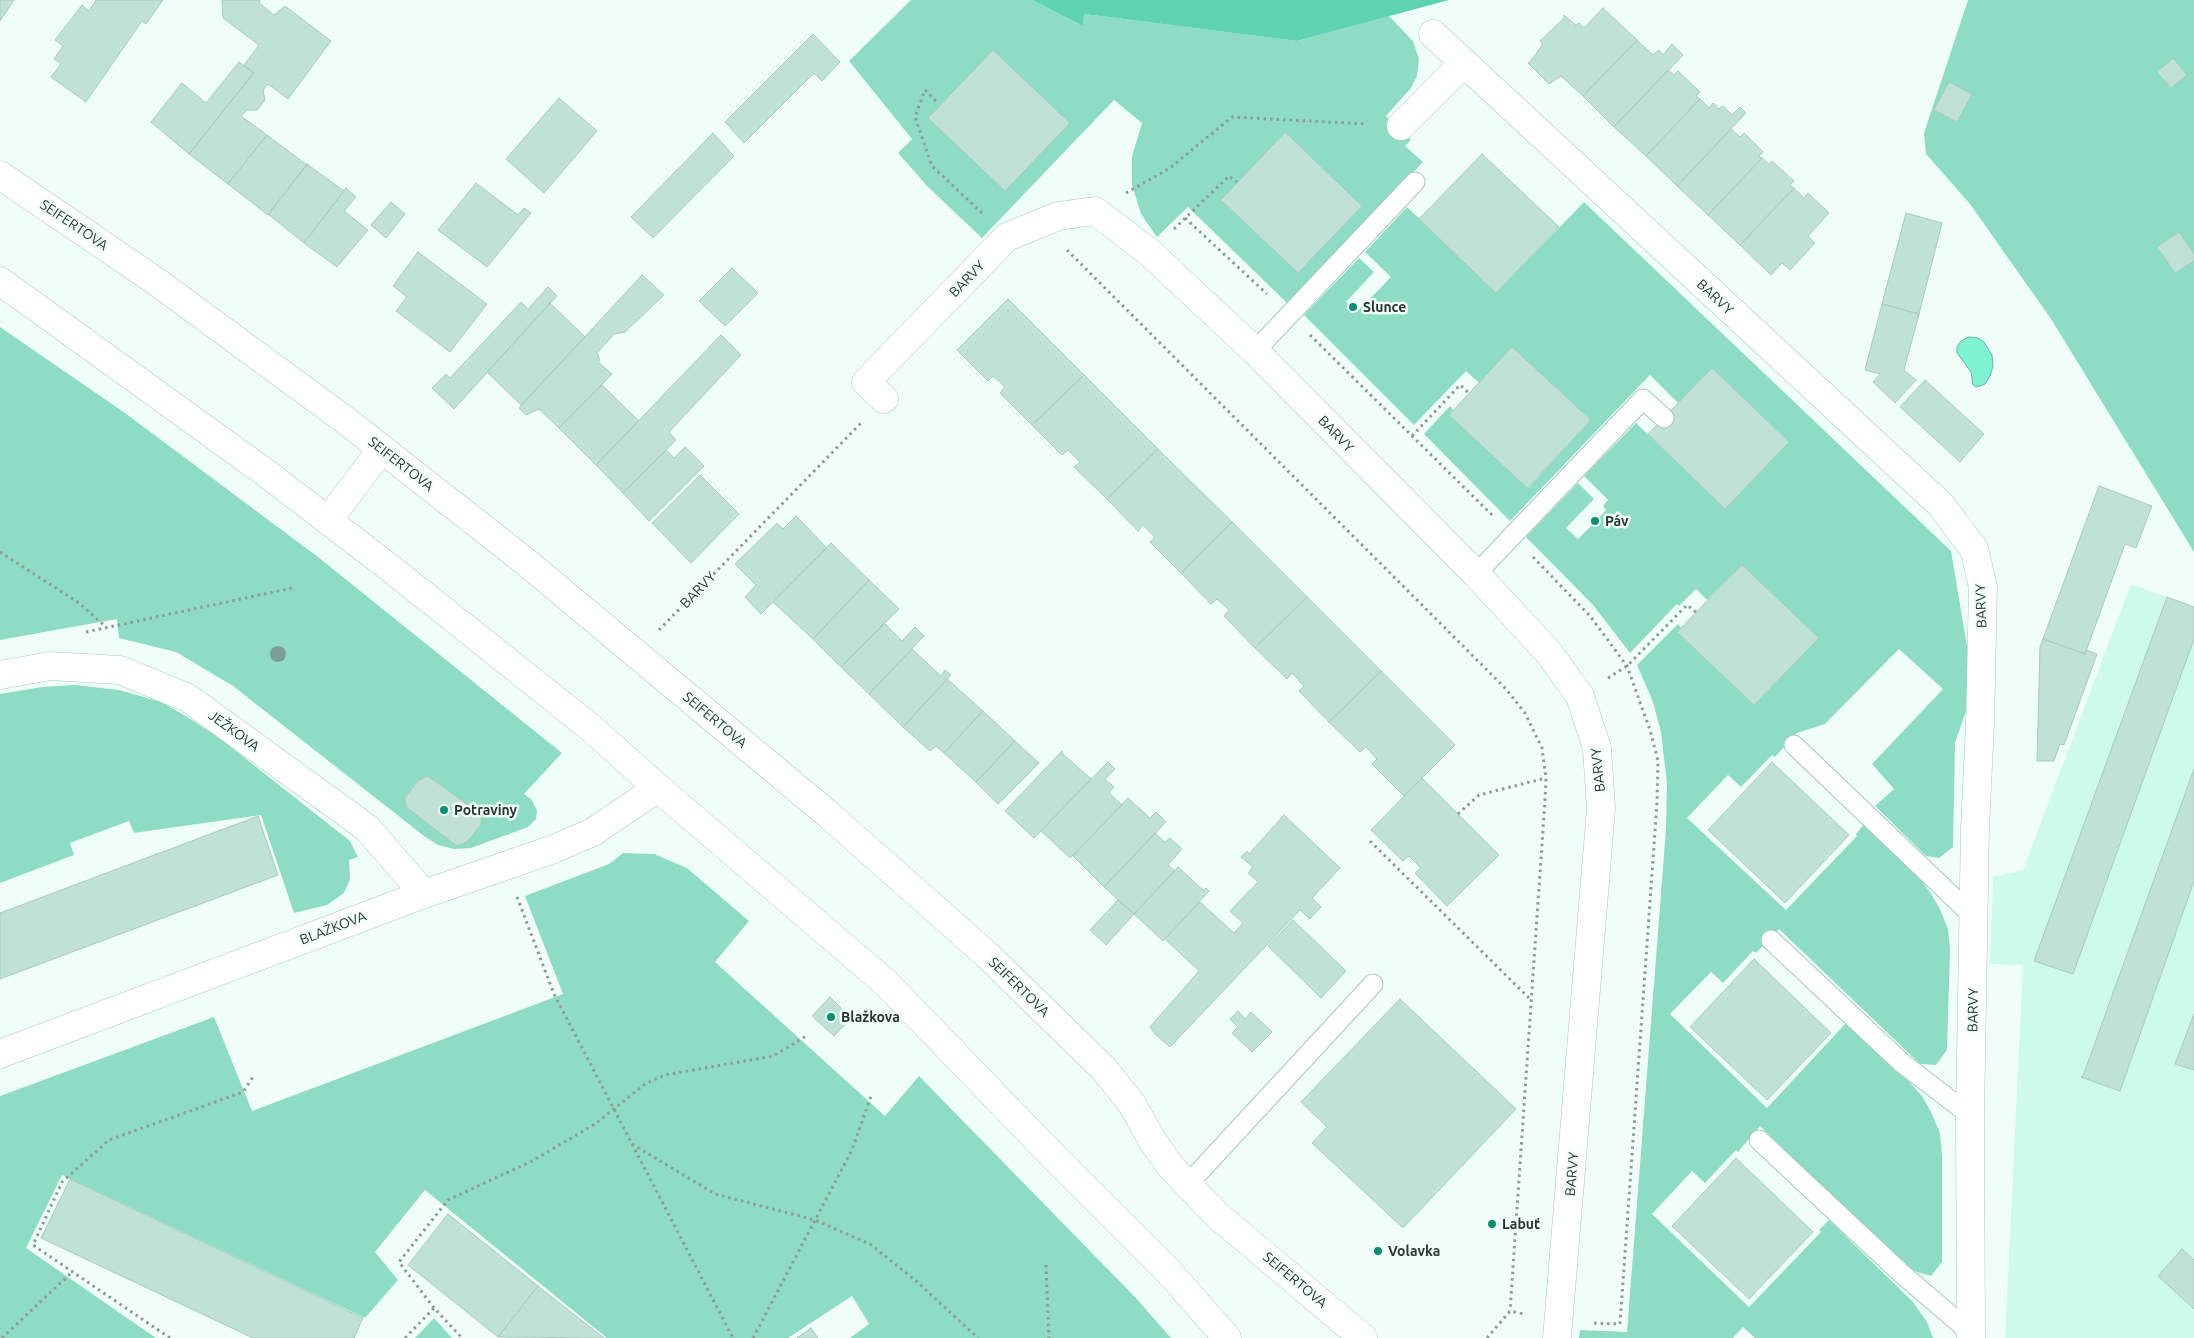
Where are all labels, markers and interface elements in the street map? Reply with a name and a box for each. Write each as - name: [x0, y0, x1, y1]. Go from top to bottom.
- street label: SEIFERTOVA: [37, 196, 111, 254]
- street label: BARVY: [946, 257, 988, 301]
- street label: BARVY: [1693, 276, 1737, 318]
- place label: Slunce: [1363, 299, 1406, 315]
- marker: Slunce: [1347, 301, 1359, 313]
- street label: BARVY: [1315, 412, 1357, 456]
- street label: SEIFERTOVA: [365, 433, 437, 495]
- place label: Páv: [1605, 513, 1629, 529]
- marker: Páv: [1589, 515, 1601, 527]
- street label: BARVY: [677, 568, 719, 612]
- street label: BARVY: [1972, 584, 1990, 628]
- street label: SEIFERTOVA: [680, 688, 750, 752]
- street label: JEŽKOVA: [205, 707, 263, 755]
- street label: BARVY: [1587, 747, 1609, 793]
- place label: Potraviny: [454, 802, 517, 818]
- marker: Potraviny: [438, 804, 450, 816]
- street label: BLAŽKOVA: [297, 908, 369, 948]
- street label: SEIFERTOVA: [985, 954, 1053, 1020]
- street label: BARVY: [1964, 988, 1982, 1032]
- place label: Blažkova: [841, 1009, 900, 1025]
- marker: Blažkova: [825, 1011, 837, 1023]
- street label: BARVY: [1562, 1151, 1582, 1197]
- place label: Labuť: [1502, 1216, 1540, 1232]
- marker: Labuť: [1486, 1218, 1498, 1230]
- place label: Volavka: [1388, 1243, 1440, 1259]
- marker: Volavka: [1372, 1245, 1384, 1257]
- street label: SEIFERTOVA: [1260, 1248, 1330, 1312]

